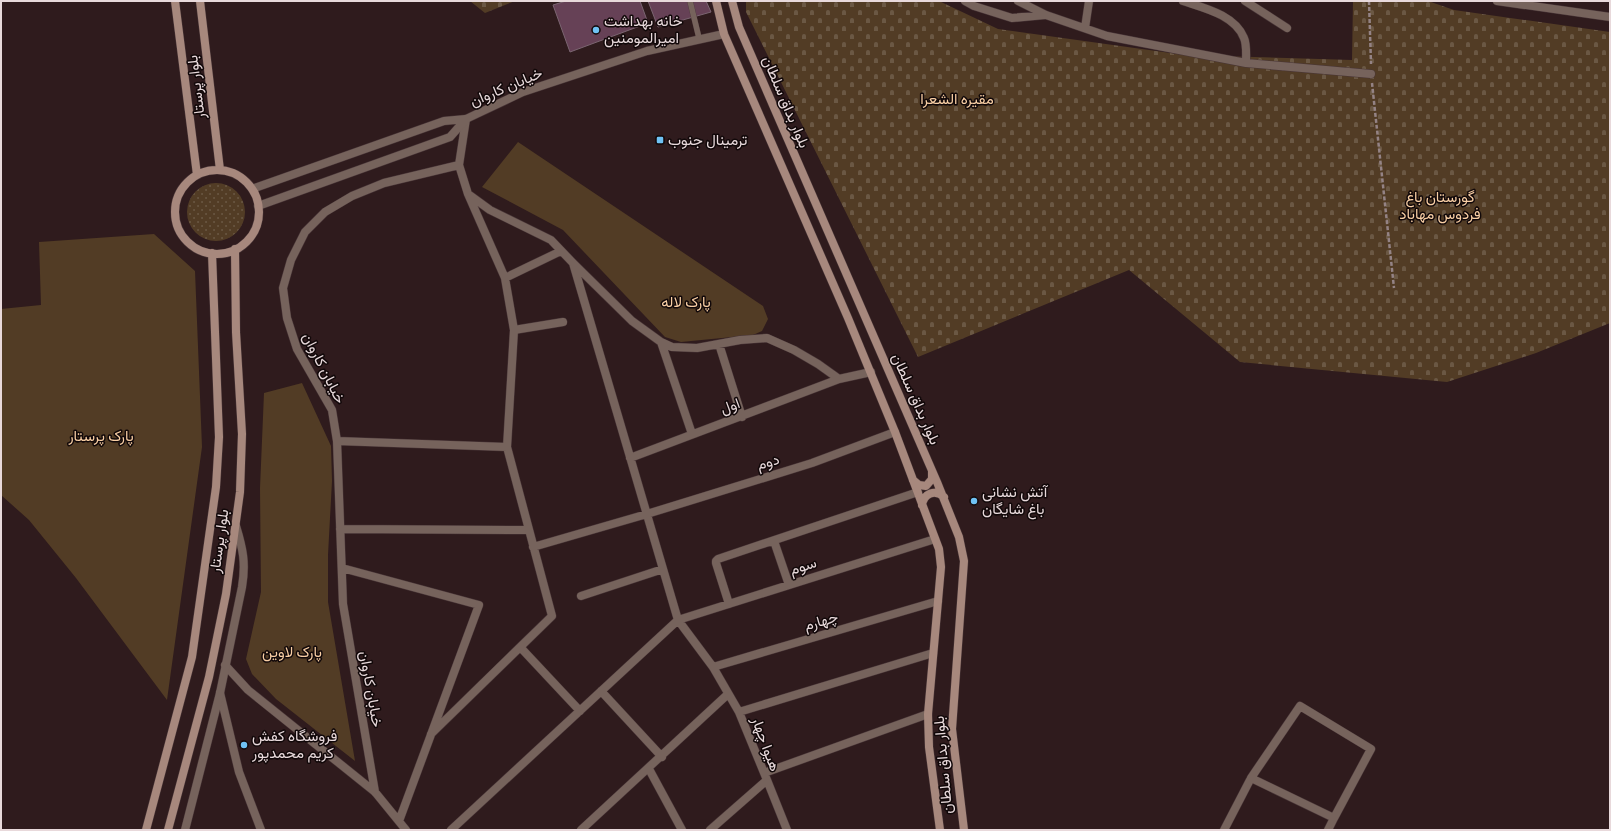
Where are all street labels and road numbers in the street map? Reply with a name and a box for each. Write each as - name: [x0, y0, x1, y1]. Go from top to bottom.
- street label: بلوار بداق سلطان: [759, 53, 813, 151]
- street label: بلوار پرستار: [183, 54, 210, 121]
- street label: خیابان کاروان: [467, 64, 545, 110]
- street label: خیابان کاروان: [298, 330, 350, 406]
- street label: بلوار بداق سلطان: [888, 351, 944, 447]
- street label: اول: [718, 394, 742, 418]
- street label: دوم: [754, 450, 782, 475]
- street label: بلوار پرستار: [205, 508, 233, 575]
- street label: سوم: [787, 553, 819, 580]
- street label: چهارم: [802, 608, 840, 635]
- street label: خیابان کاروان: [355, 650, 387, 728]
- street label: هیوا چهار: [747, 713, 784, 774]
- street label: بلوار بداق سلطان: [930, 715, 956, 815]

